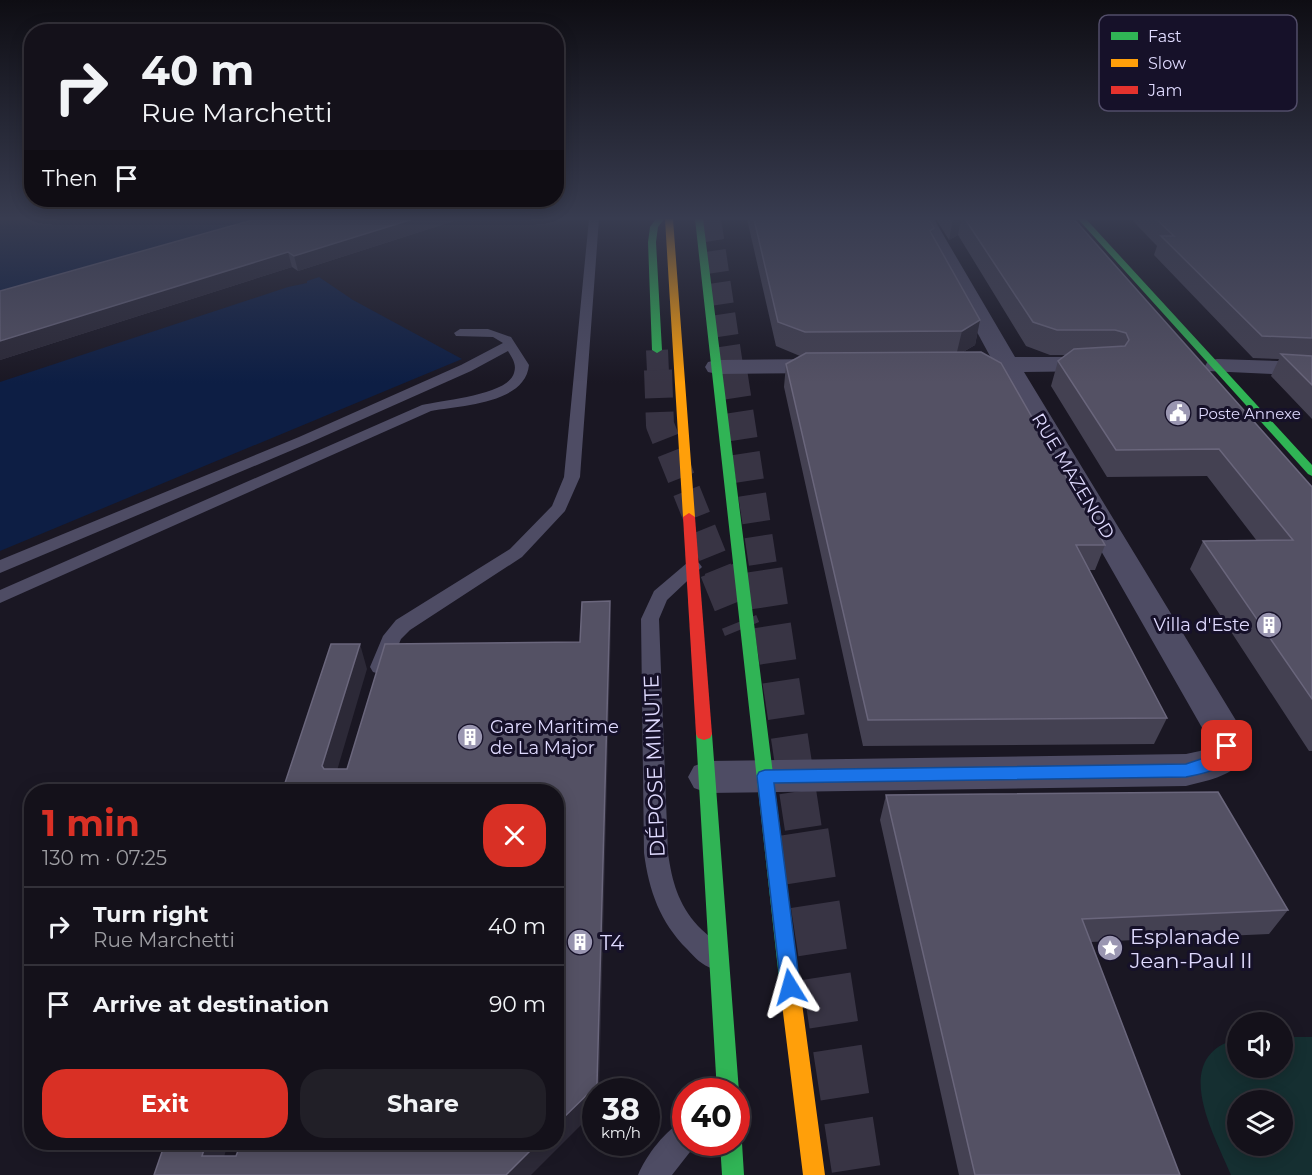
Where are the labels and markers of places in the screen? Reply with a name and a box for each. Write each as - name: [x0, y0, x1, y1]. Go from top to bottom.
- public building icon: Poste Annexe: [1163, 398, 1193, 428]
- place label: Poste Annexe: [1198, 404, 1301, 423]
- building icon: Villa d'Este: [1254, 610, 1284, 640]
- place label: Villa d'Este: [1154, 614, 1250, 636]
- place label: Gare Maritime de La Major: [490, 716, 619, 759]
- pin: [1201, 720, 1252, 771]
- building icon: Gare Maritime de La Major: [455, 722, 485, 752]
- place label: Esplanade Jean-Paul II: [1129, 924, 1253, 973]
- building icon: T4: [565, 927, 595, 957]
- place label: T4: [600, 930, 624, 955]
- place icon: Esplanade Jean-Paul II: [1095, 933, 1125, 963]

